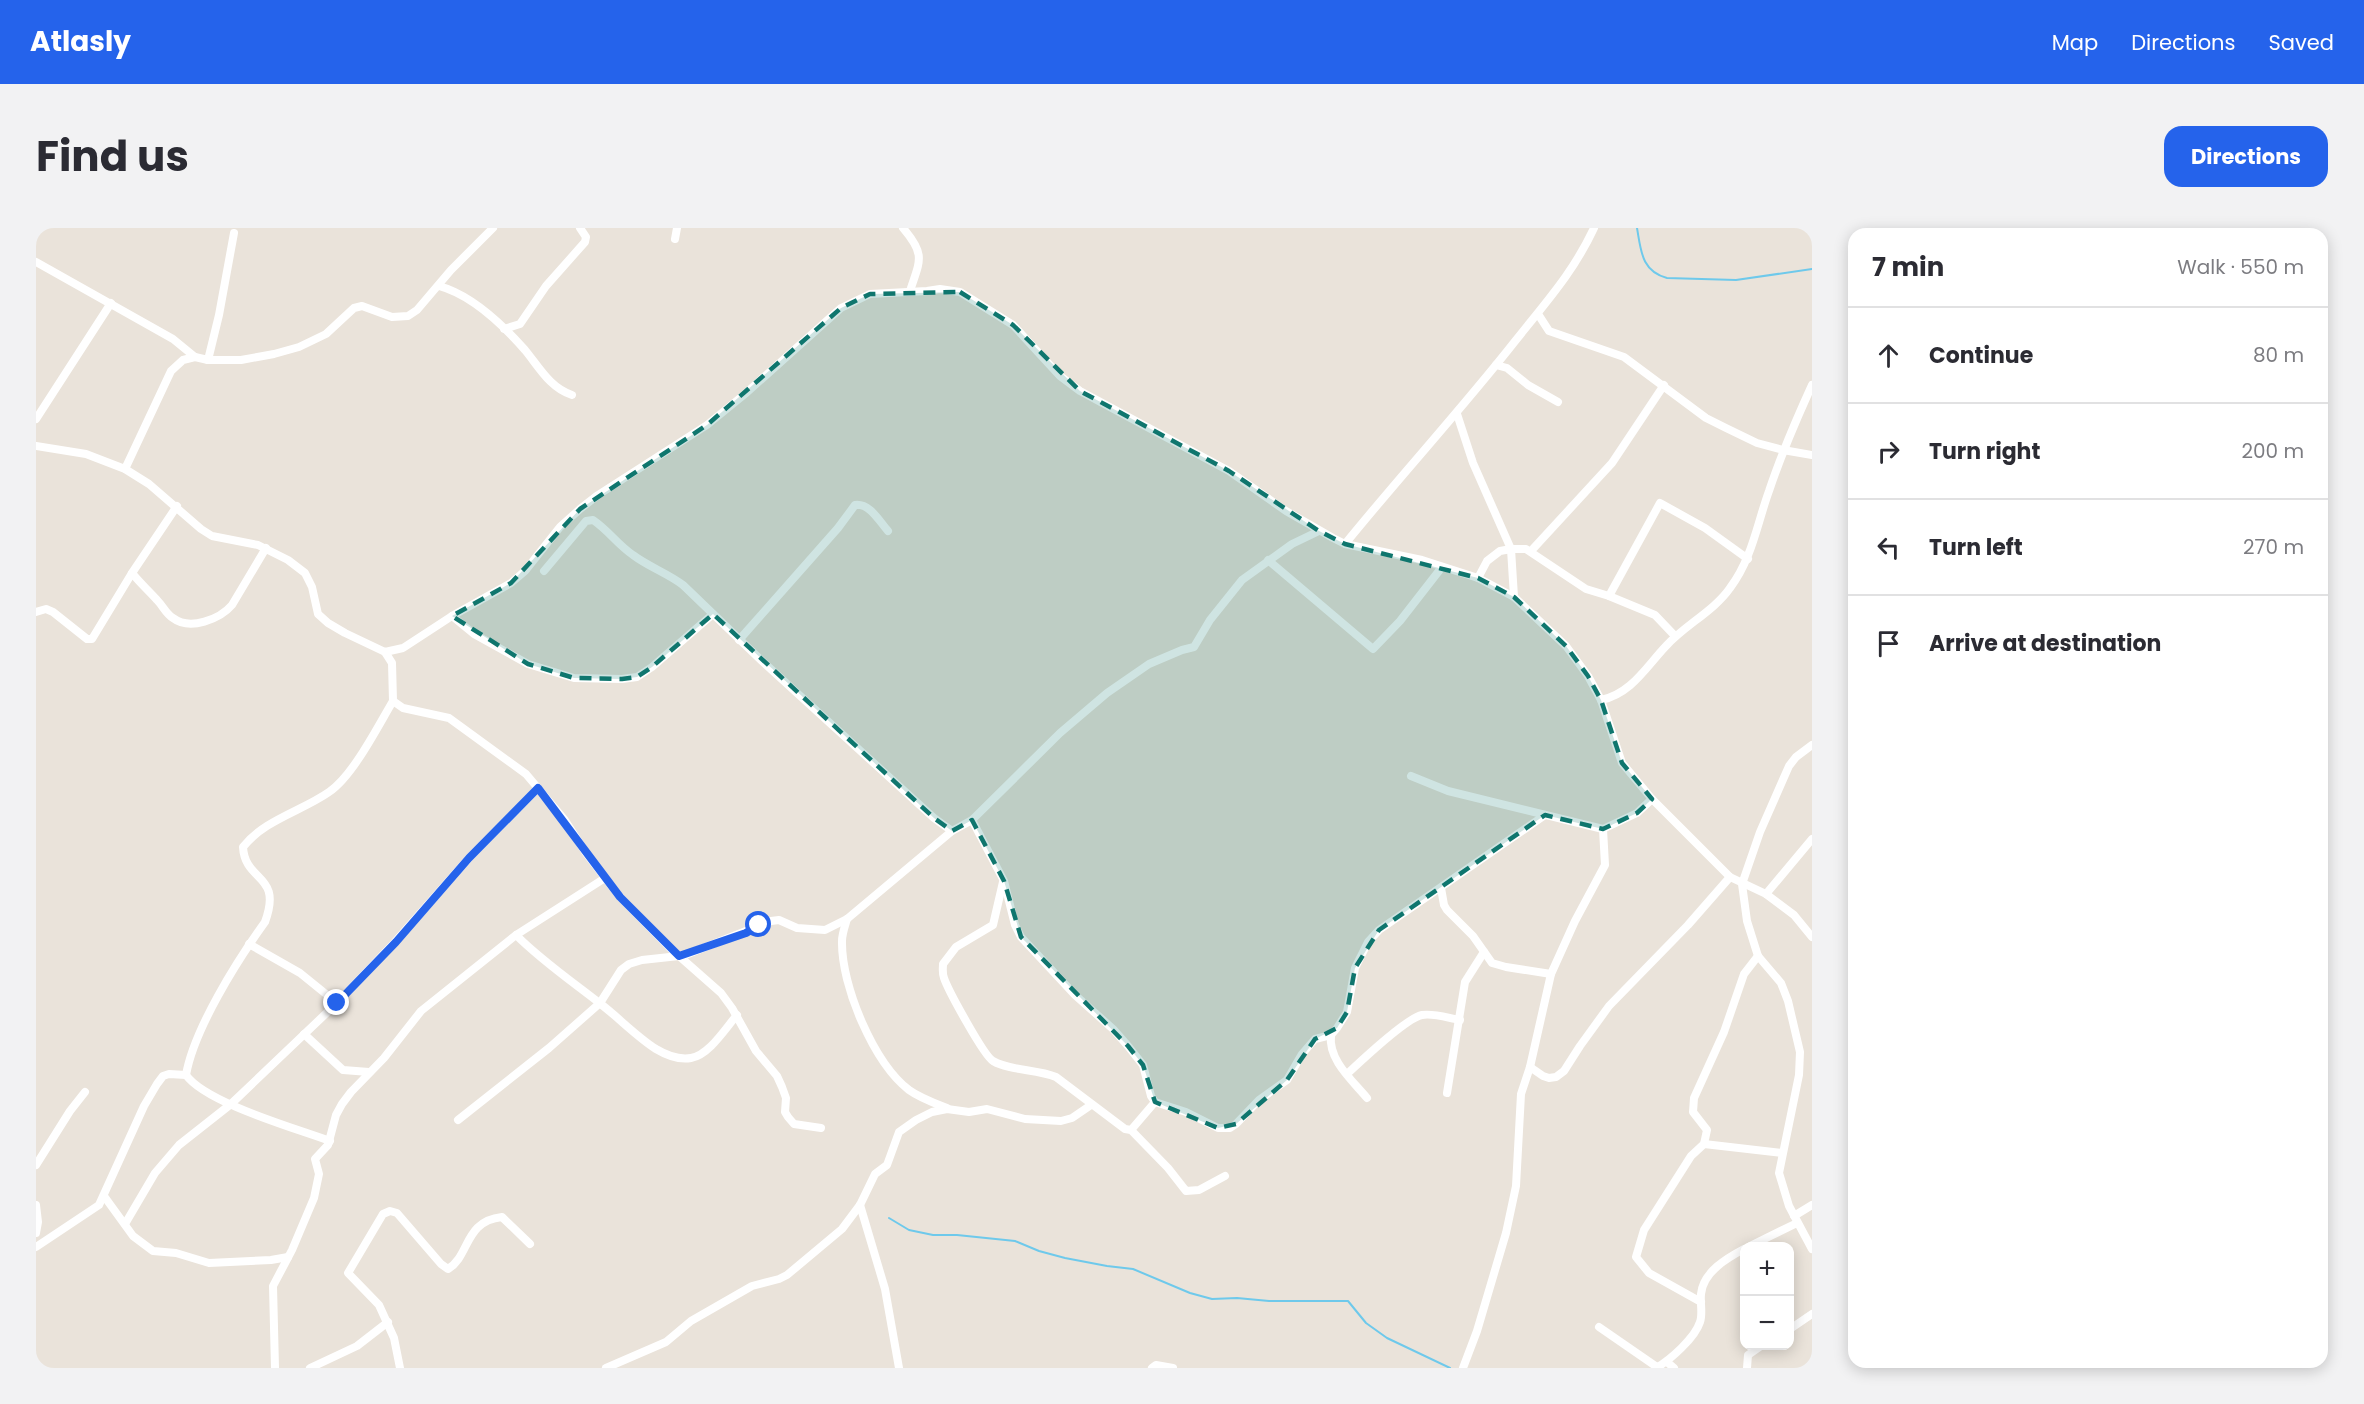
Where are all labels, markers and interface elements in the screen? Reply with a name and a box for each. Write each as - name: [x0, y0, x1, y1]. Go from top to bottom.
- text: Atlasly: [30, 22, 131, 61]
- text: Map: [2052, 28, 2098, 57]
- text: Directions: [2131, 28, 2235, 57]
- text: Saved: [2268, 28, 2334, 57]
- button: Directions: [2164, 126, 2328, 187]
- text: Find us: [36, 127, 189, 186]
- text: 7 min: [1872, 249, 1944, 285]
- text: Walk · 550 m: [2177, 253, 2304, 281]
- icon: ahead: [1872, 339, 1905, 372]
- text: Continue: [1929, 340, 2033, 371]
- text: 80 m: [2253, 341, 2304, 369]
- icon: right: [1872, 435, 1905, 468]
- text: Turn right: [1929, 436, 2040, 467]
- text: 200 m: [2241, 437, 2304, 465]
- icon: left: [1872, 531, 1905, 564]
- text: Turn left: [1929, 532, 2023, 563]
- text: 270 m: [2243, 533, 2304, 561]
- icon: arrive: [1872, 627, 1905, 660]
- text: Arrive at destination: [1929, 628, 2161, 659]
- route start: [745, 911, 771, 937]
- route end: [323, 989, 349, 1015]
- map controls: [1740, 1242, 1794, 1350]
- button: +: [1740, 1242, 1794, 1296]
- button: −: [1740, 1296, 1794, 1350]

